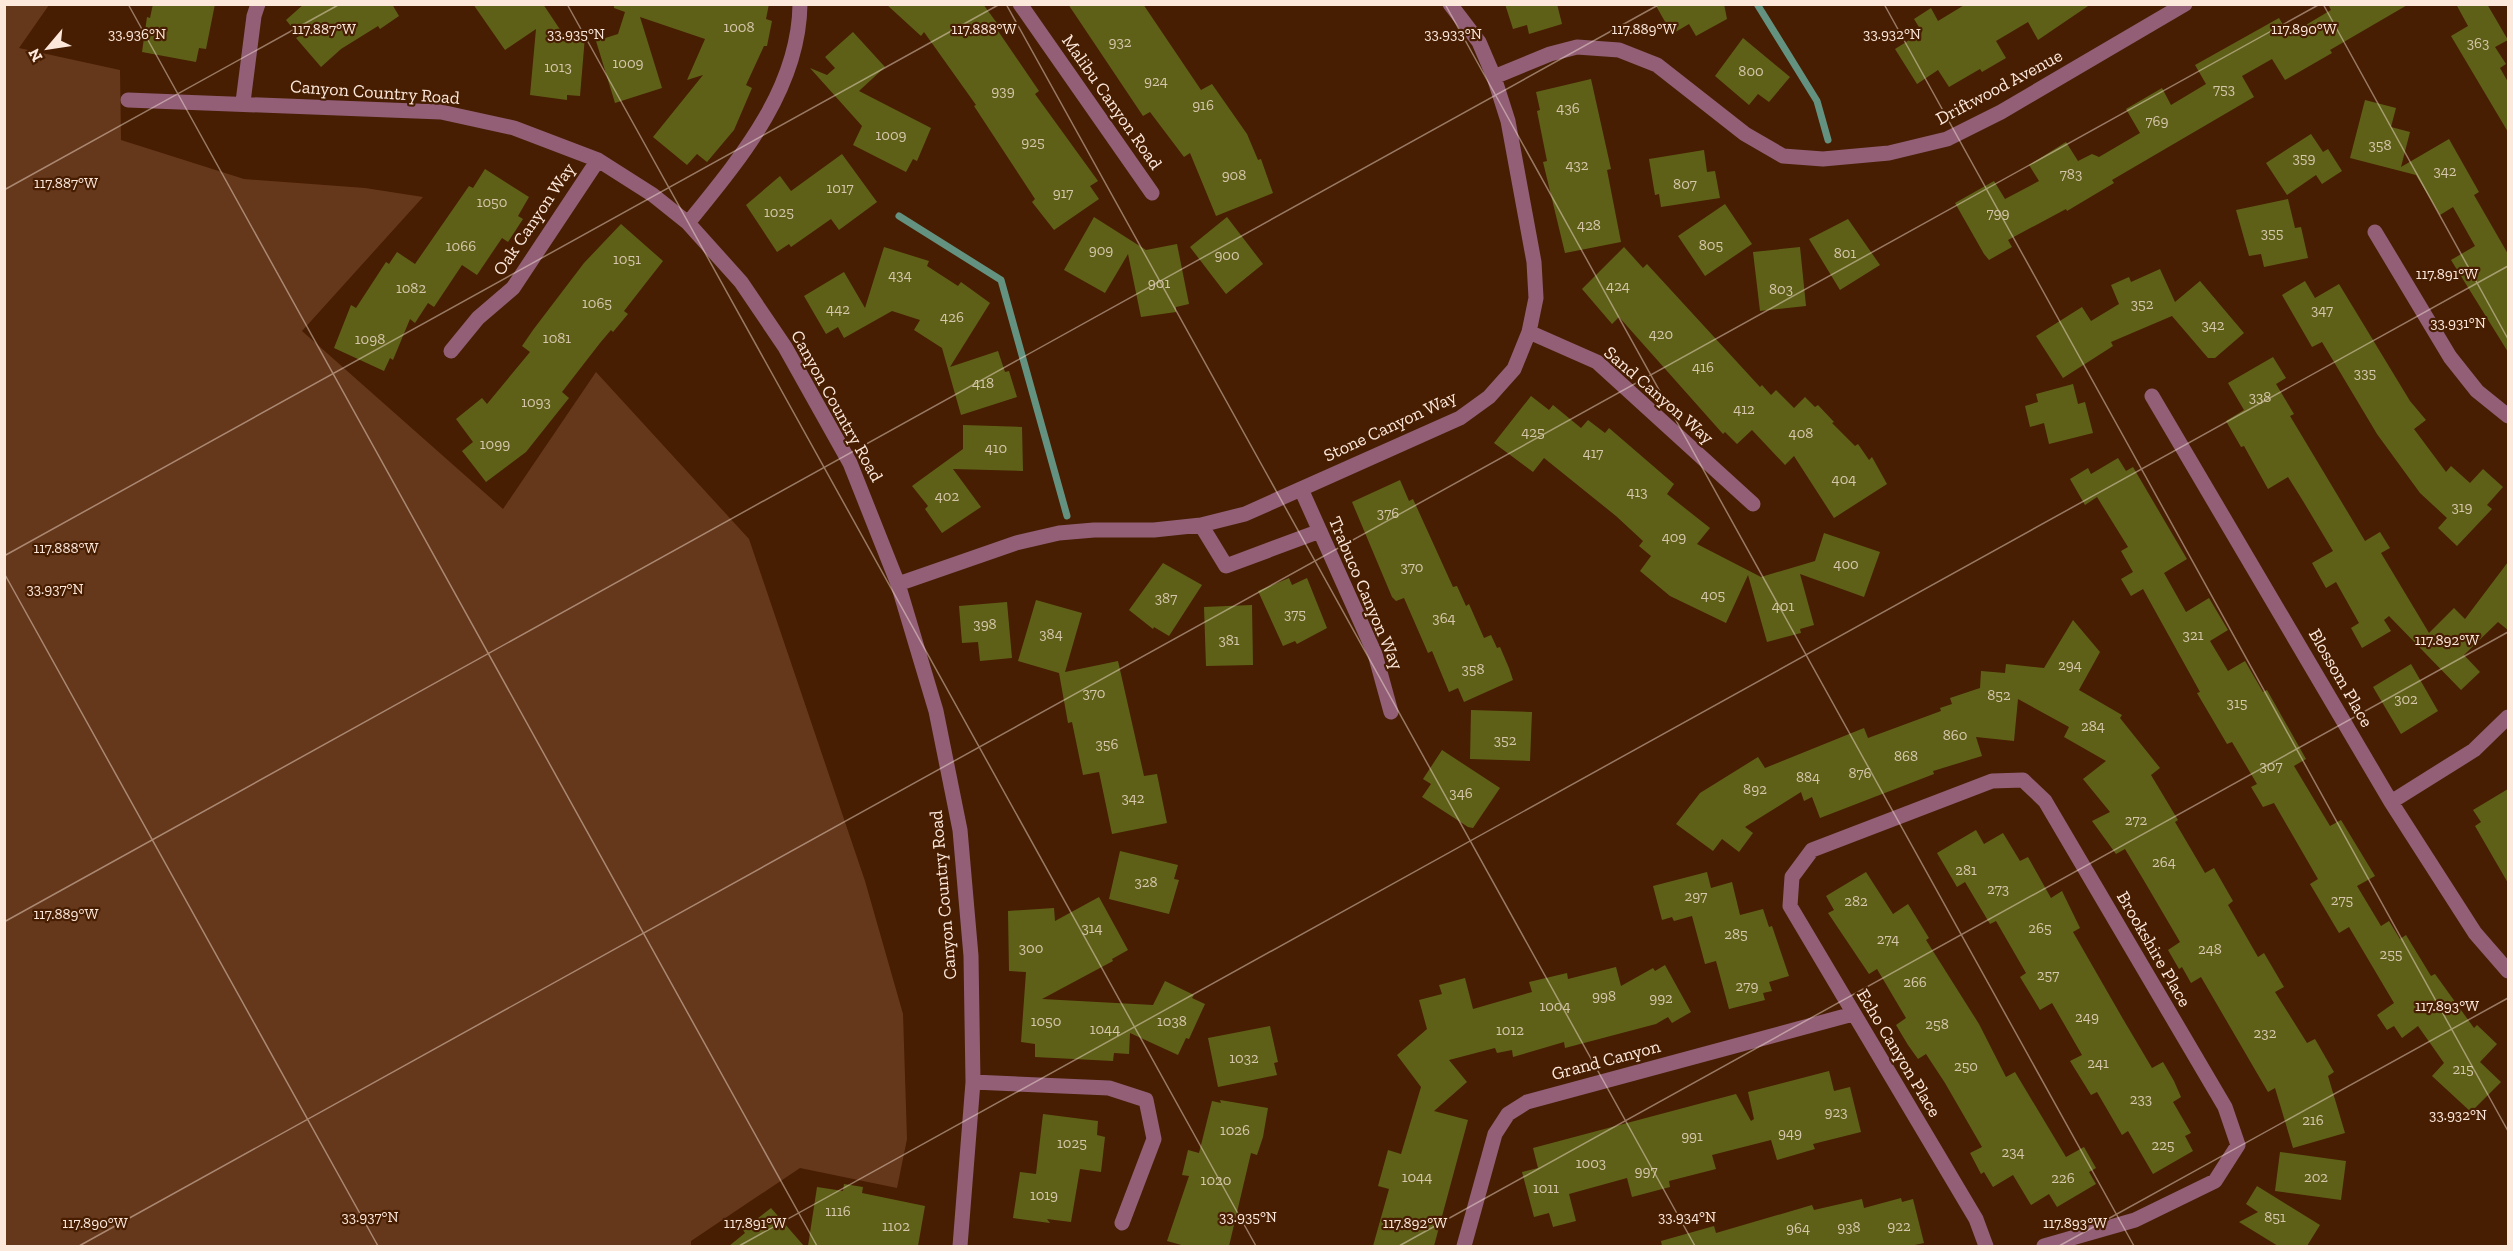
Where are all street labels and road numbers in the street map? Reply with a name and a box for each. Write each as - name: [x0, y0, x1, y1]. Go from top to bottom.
- street label: Malibu Canyon Road: [1057, 30, 1167, 174]
- street label: Driftwood Avenue: [1932, 44, 2066, 130]
- street label: Canyon Country Road: [289, 75, 461, 109]
- street label: Oak Canyon Way: [488, 158, 580, 279]
- street label: Canyon Country Road: [786, 326, 888, 486]
- street label: Sand Canyon Way: [1600, 341, 1719, 449]
- street label: Stone Canyon Way: [1320, 385, 1461, 466]
- street label: Trabuco Canyon Way: [1324, 513, 1409, 674]
- street label: Blossom Place: [2304, 625, 2378, 731]
- street label: Canyon Country Road: [925, 809, 961, 981]
- street label: Brookshire Place: [2112, 887, 2196, 1011]
- street label: Echo Canyon Place: [1852, 985, 1946, 1121]
- street label: Grand Canyon: [1549, 1035, 1663, 1085]

